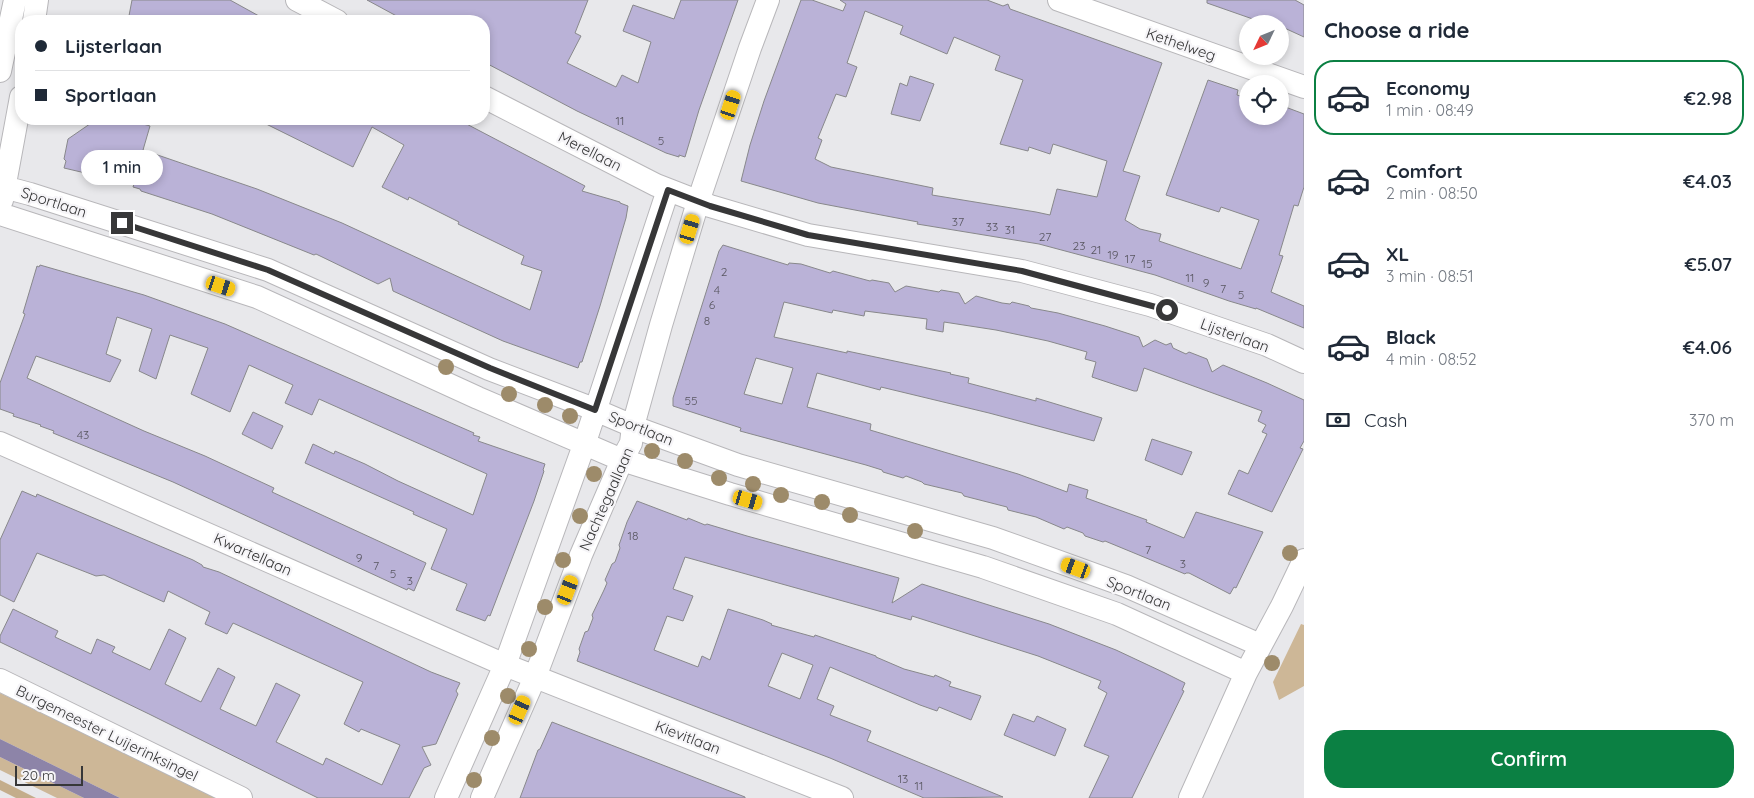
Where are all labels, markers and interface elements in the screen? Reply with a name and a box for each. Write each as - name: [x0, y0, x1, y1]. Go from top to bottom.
- north arrow: [1239, 15, 1289, 65]
- map controls: [1239, 15, 1289, 125]
- text: Choose a ride: [1324, 16, 1469, 44]
- street label: Kethelweg: [1144, 23, 1218, 65]
- text: Lijsterlaan: [65, 34, 162, 58]
- button: locate: [1239, 75, 1289, 125]
- icon: car: [1326, 75, 1371, 120]
- text: Economy: [1386, 76, 1470, 100]
- text: Sportlaan: [65, 83, 157, 107]
- text: €2.98: [1684, 86, 1732, 110]
- car: [719, 88, 742, 122]
- text: 1 min · 08:49: [1386, 100, 1474, 120]
- house number: 11: [616, 113, 624, 128]
- street label: Merellaan: [555, 127, 625, 175]
- house number: 5: [658, 133, 664, 148]
- callout: 1 min: [81, 150, 163, 186]
- text: 1 min: [103, 157, 141, 177]
- icon: car: [1326, 158, 1371, 203]
- text: Comfort: [1386, 159, 1463, 183]
- text: €4.03: [1683, 169, 1732, 193]
- street label: Sportlaan: [19, 182, 89, 222]
- text: 2 min · 08:50: [1386, 183, 1478, 203]
- route end: [111, 212, 133, 234]
- car: [678, 212, 701, 246]
- house number: 37: [952, 214, 964, 229]
- house number: 33: [986, 219, 998, 234]
- house number: 31: [1005, 222, 1015, 237]
- house number: 27: [1039, 229, 1051, 244]
- house number: 23: [1073, 238, 1085, 253]
- icon: car: [1326, 241, 1371, 286]
- house number: 21: [1090, 242, 1102, 257]
- text: XL: [1386, 242, 1409, 266]
- house number: 19: [1107, 247, 1119, 262]
- house number: 17: [1125, 251, 1135, 266]
- text: €5.07: [1685, 252, 1732, 276]
- house number: 15: [1142, 256, 1152, 271]
- house number: 2: [721, 264, 728, 279]
- text: 3 min · 08:51: [1386, 266, 1474, 286]
- house number: 11: [1186, 270, 1194, 285]
- car: [204, 274, 237, 298]
- house number: 9: [1203, 275, 1210, 290]
- house number: 7: [1220, 281, 1226, 296]
- house number: 4: [714, 282, 720, 297]
- house number: 5: [1238, 287, 1244, 302]
- house number: 6: [709, 297, 716, 312]
- route start: [1156, 299, 1178, 321]
- house number: 8: [704, 313, 710, 328]
- street label: Lijsterlaan: [1198, 314, 1272, 356]
- icon: car: [1326, 324, 1371, 369]
- text: Black: [1386, 325, 1436, 349]
- text: €4.06: [1683, 335, 1732, 359]
- text: 4 min · 08:52: [1386, 349, 1477, 369]
- house number: 55: [684, 393, 698, 408]
- street label: Sportlaan: [606, 406, 676, 450]
- icon: cash: [1324, 406, 1352, 434]
- text: Cash: [1364, 408, 1408, 432]
- text: 370 m: [1689, 410, 1734, 430]
- house number: 43: [77, 427, 89, 442]
- street label: Nachtegaallaan: [575, 444, 637, 554]
- car: [731, 489, 764, 511]
- street label: Kwartellaan: [211, 528, 295, 580]
- house number: 18: [628, 528, 638, 543]
- house number: 7: [1145, 542, 1151, 557]
- house number: 9: [356, 550, 363, 565]
- car: [1059, 556, 1092, 580]
- house number: 3: [1180, 556, 1186, 571]
- house number: 7: [373, 558, 379, 573]
- house number: 5: [390, 566, 396, 581]
- street label: Sportlaan: [1104, 571, 1174, 615]
- house number: 3: [407, 573, 413, 588]
- car: [555, 573, 580, 607]
- street label: Burgemeester Luijerinksingel: [13, 681, 201, 785]
- car: [507, 693, 532, 727]
- street label: Kievitlaan: [653, 716, 723, 758]
- button: Confirm: [1324, 730, 1734, 788]
- scale bar: [15, 763, 82, 786]
- text: 20 m: [22, 766, 55, 784]
- house number: 13: [898, 771, 908, 786]
- house number: 11: [915, 778, 923, 793]

